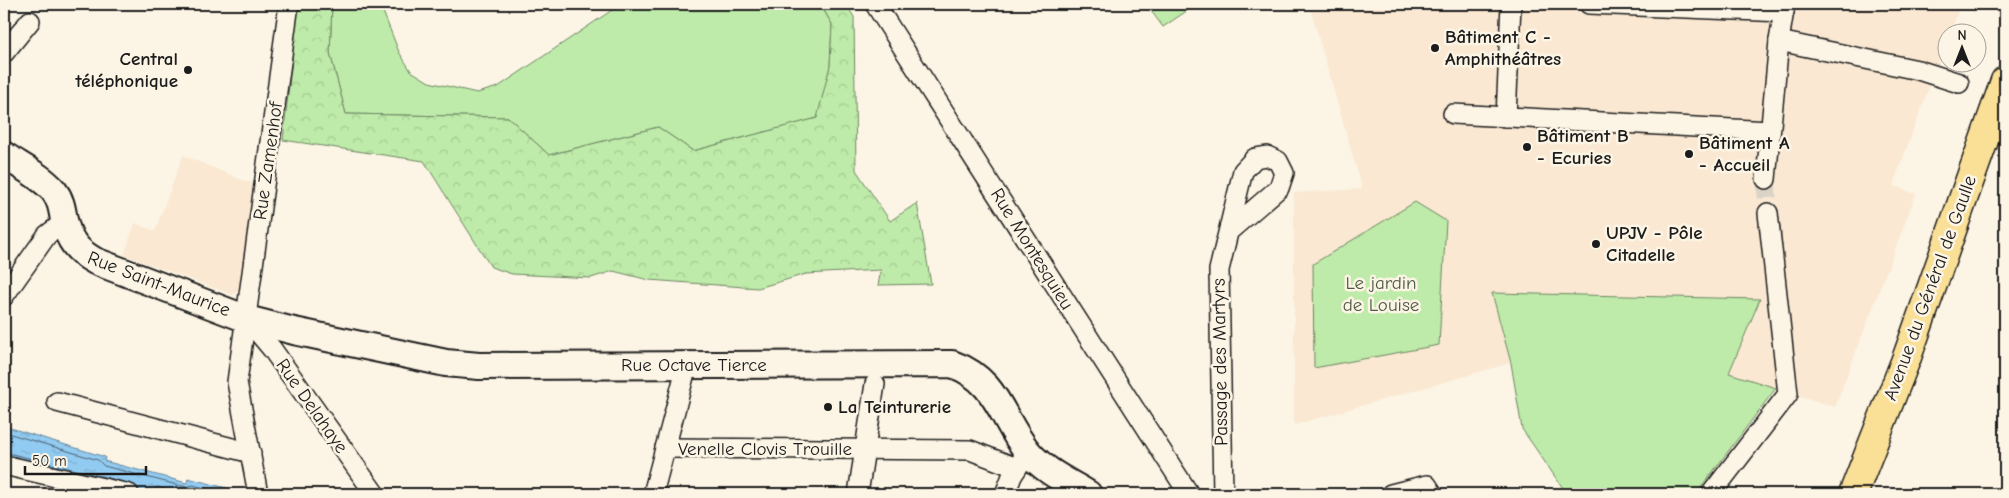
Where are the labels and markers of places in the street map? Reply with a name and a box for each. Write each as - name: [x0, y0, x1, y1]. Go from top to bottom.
- place label: Bâtiment C - Amphithéâtres: [1445, 26, 1561, 70]
- marker: Bâtiment C - Amphithéâtres: [1429, 42, 1441, 54]
- place label: Central téléphonique: [75, 48, 178, 92]
- marker: Central téléphonique: [182, 64, 194, 76]
- place label: Bâtiment B - Ecuries: [1537, 125, 1629, 169]
- place label: Bâtiment A - Accueil: [1699, 132, 1790, 176]
- marker: Bâtiment B - Ecuries: [1521, 141, 1533, 153]
- marker: Bâtiment A - Accueil: [1683, 148, 1695, 160]
- place label: UPJV - Pôle Citadelle: [1606, 222, 1703, 266]
- marker: UPJV - Pôle Citadelle: [1590, 238, 1602, 250]
- place label: La Teinturerie: [838, 396, 951, 418]
- marker: La Teinturerie: [822, 401, 834, 413]

